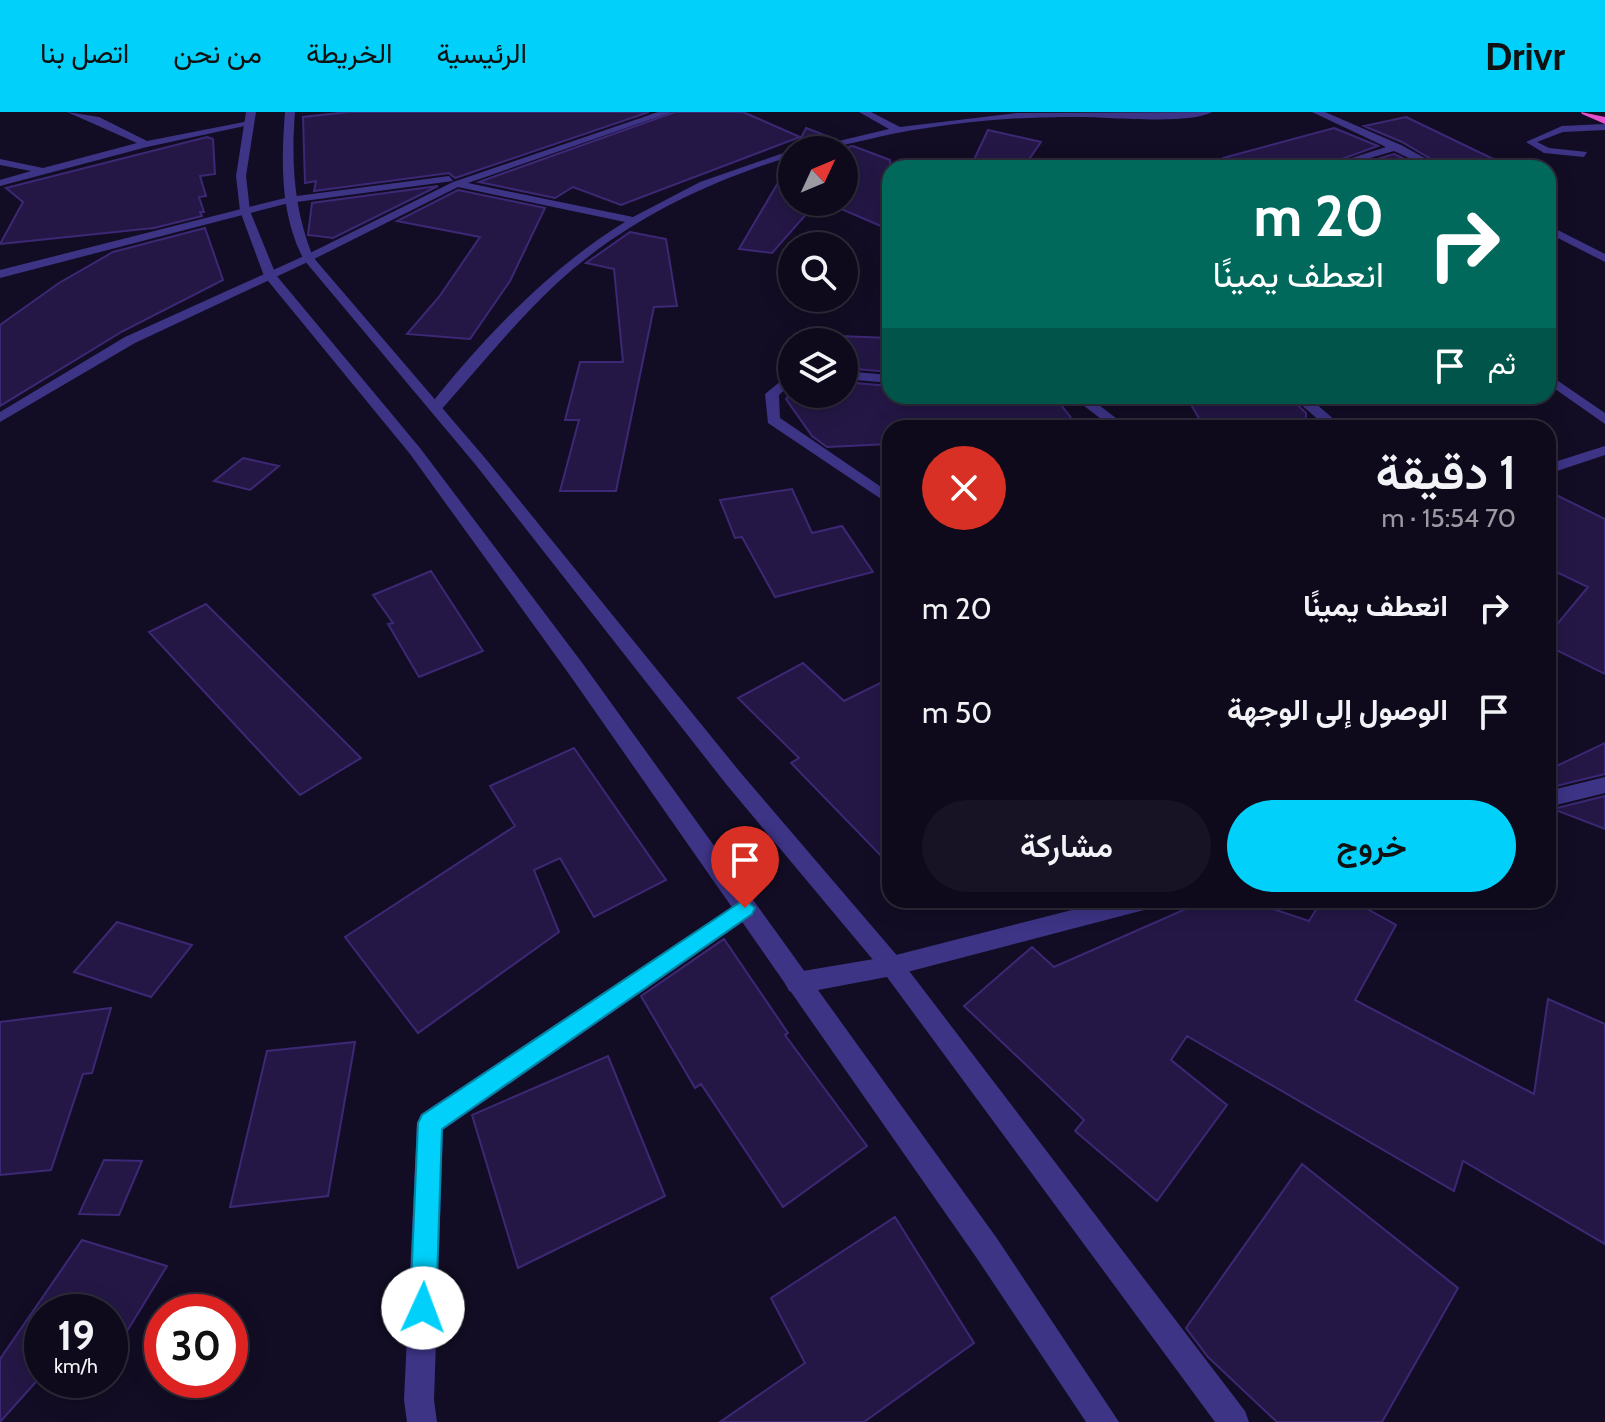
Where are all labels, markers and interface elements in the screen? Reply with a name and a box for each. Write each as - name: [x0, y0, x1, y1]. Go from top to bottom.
- text: Drivr: [1485, 33, 1565, 80]
- text: اتصل بنا: [40, 36, 129, 70]
- text: من نحن: [173, 36, 262, 70]
- text: الخريطة: [306, 36, 393, 70]
- text: الرئيسية: [437, 36, 527, 70]
- north arrow: [778, 136, 858, 216]
- map controls: [778, 136, 858, 408]
- text: 20 m: [1254, 182, 1384, 250]
- icon: right: [1412, 192, 1516, 296]
- button: search: [778, 232, 858, 312]
- text: انعطف يمينًا: [1212, 252, 1384, 296]
- button: layers: [778, 328, 858, 408]
- icon: arrive: [1428, 344, 1472, 388]
- text: ثم: [1488, 345, 1516, 382]
- text: 1 دقيقة: [1376, 443, 1516, 501]
- button: close: [922, 446, 1006, 530]
- text: 70 m · 15:54: [1381, 502, 1516, 534]
- icon: right: [1472, 586, 1516, 630]
- text: انعطف يمينًا: [1303, 587, 1448, 624]
- text: 20 m: [922, 590, 992, 627]
- icon: arrive: [1472, 690, 1516, 734]
- text: الوصول إلى الوجهة: [1227, 691, 1448, 728]
- text: 50 m: [922, 694, 992, 731]
- button: مشاركة: [922, 800, 1211, 892]
- button: خروج: [1227, 800, 1516, 892]
- pin: [711, 826, 779, 908]
- icon: arrive: [723, 838, 767, 882]
- position arrow: [381, 1266, 465, 1350]
- speed limit sign: 30: [144, 1294, 248, 1398]
- text: 19: [57, 1311, 95, 1360]
- text: km/h: [54, 1354, 98, 1378]

